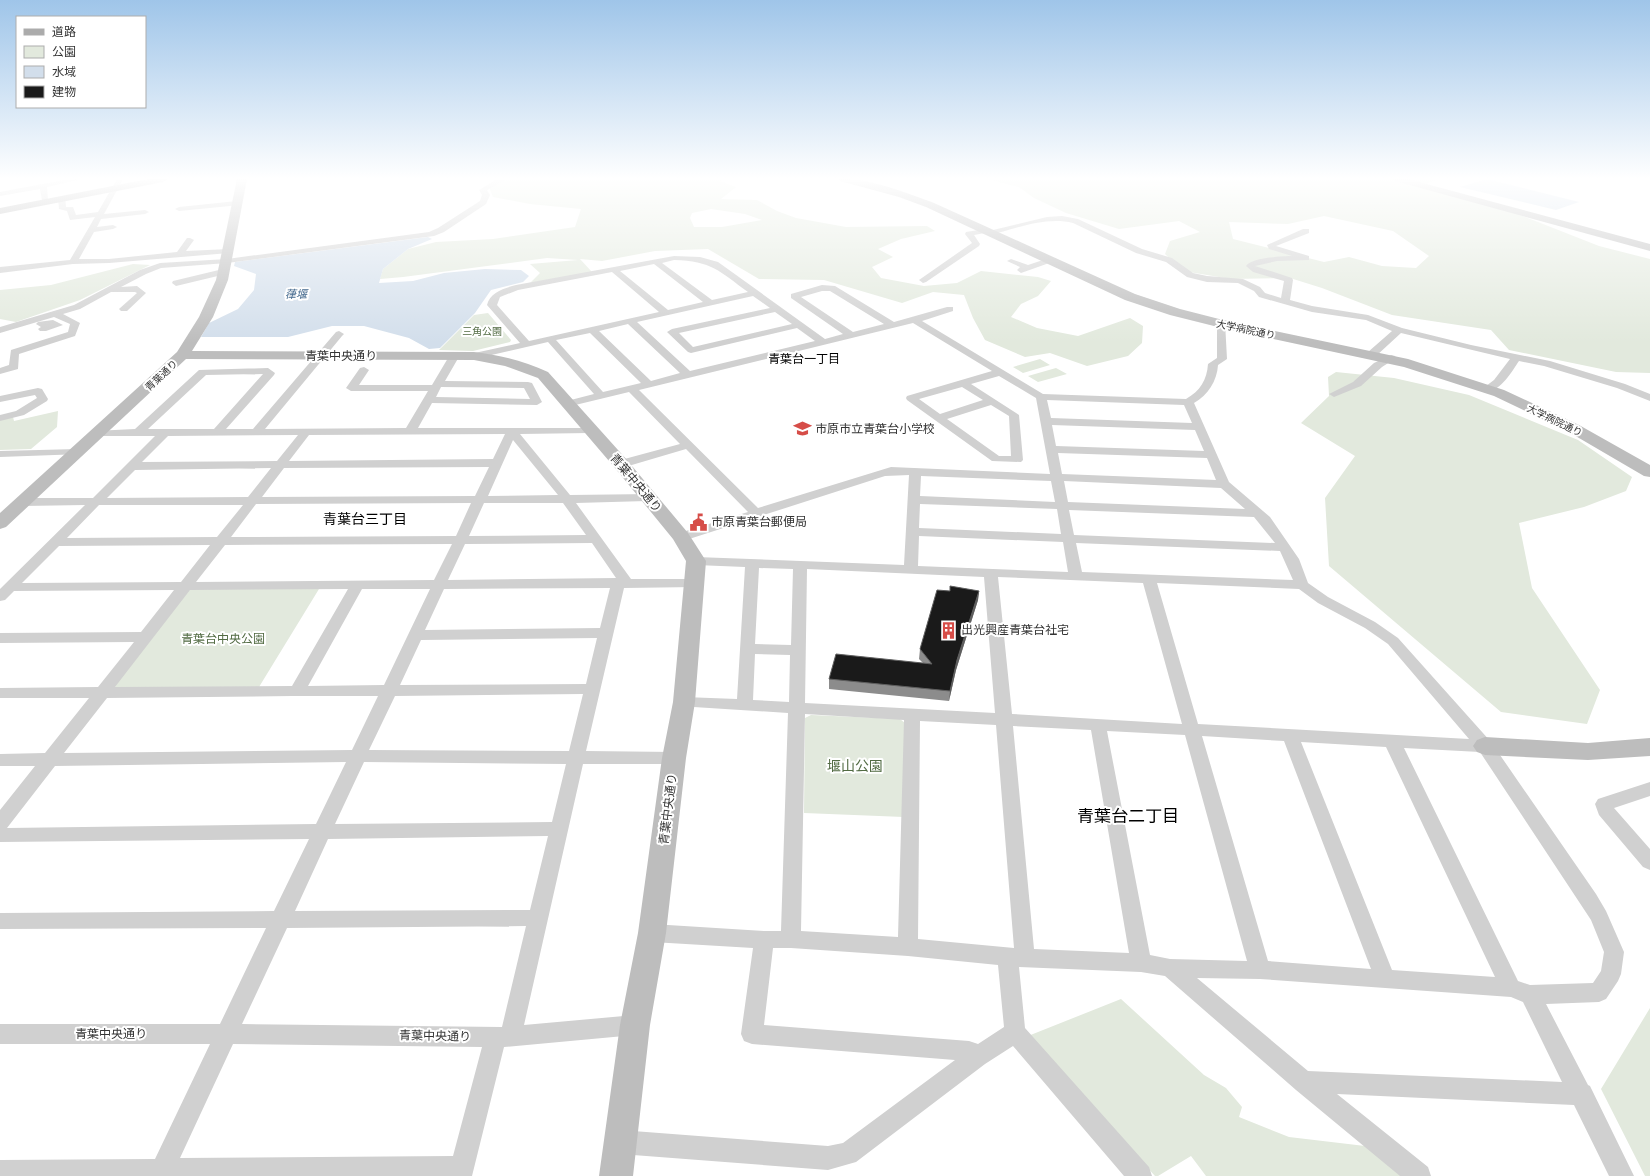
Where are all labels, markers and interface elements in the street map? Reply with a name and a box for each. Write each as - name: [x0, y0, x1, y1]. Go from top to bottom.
- legend: [16, 16, 146, 108]
- text: 道路: [52, 24, 76, 38]
- text: 公園: [52, 44, 76, 58]
- text: 水域: [52, 64, 76, 78]
- text: 建物: [52, 84, 76, 98]
- water label: 葎堰: [285, 287, 309, 300]
- street label: 大学病院通り: [1215, 317, 1277, 341]
- park label: 三角公園: [462, 325, 502, 337]
- street label: 青葉中央通り: [305, 348, 377, 362]
- district label: 青葉台一丁目: [768, 351, 840, 365]
- street label: 青葉通り: [142, 357, 180, 393]
- street label: 大学病院通り: [1525, 401, 1585, 439]
- school or university icon: 市原市立青葉台小学校: [792, 419, 812, 439]
- place label: 市原市立青葉台小学校: [815, 421, 935, 435]
- street label: 青葉中央通り: [608, 450, 665, 514]
- district label: 青葉台三丁目: [323, 510, 407, 527]
- public building icon: 市原青葉台郵便局: [688, 512, 708, 532]
- place label: 市原青葉台郵便局: [711, 514, 807, 528]
- building icon: 出光興産青葉台社宅: [938, 620, 958, 640]
- place label: 出光興産青葉台社宅: [961, 622, 1069, 636]
- park label: 青葉台中央公園: [181, 631, 265, 645]
- park label: 堰山公園: [827, 757, 883, 774]
- street label: 青葉中央通り: [656, 772, 678, 845]
- district label: 青葉台二丁目: [1077, 805, 1179, 825]
- street label: 青葉中央通り: [75, 1026, 147, 1040]
- street label: 青葉中央通り: [399, 1027, 471, 1043]

